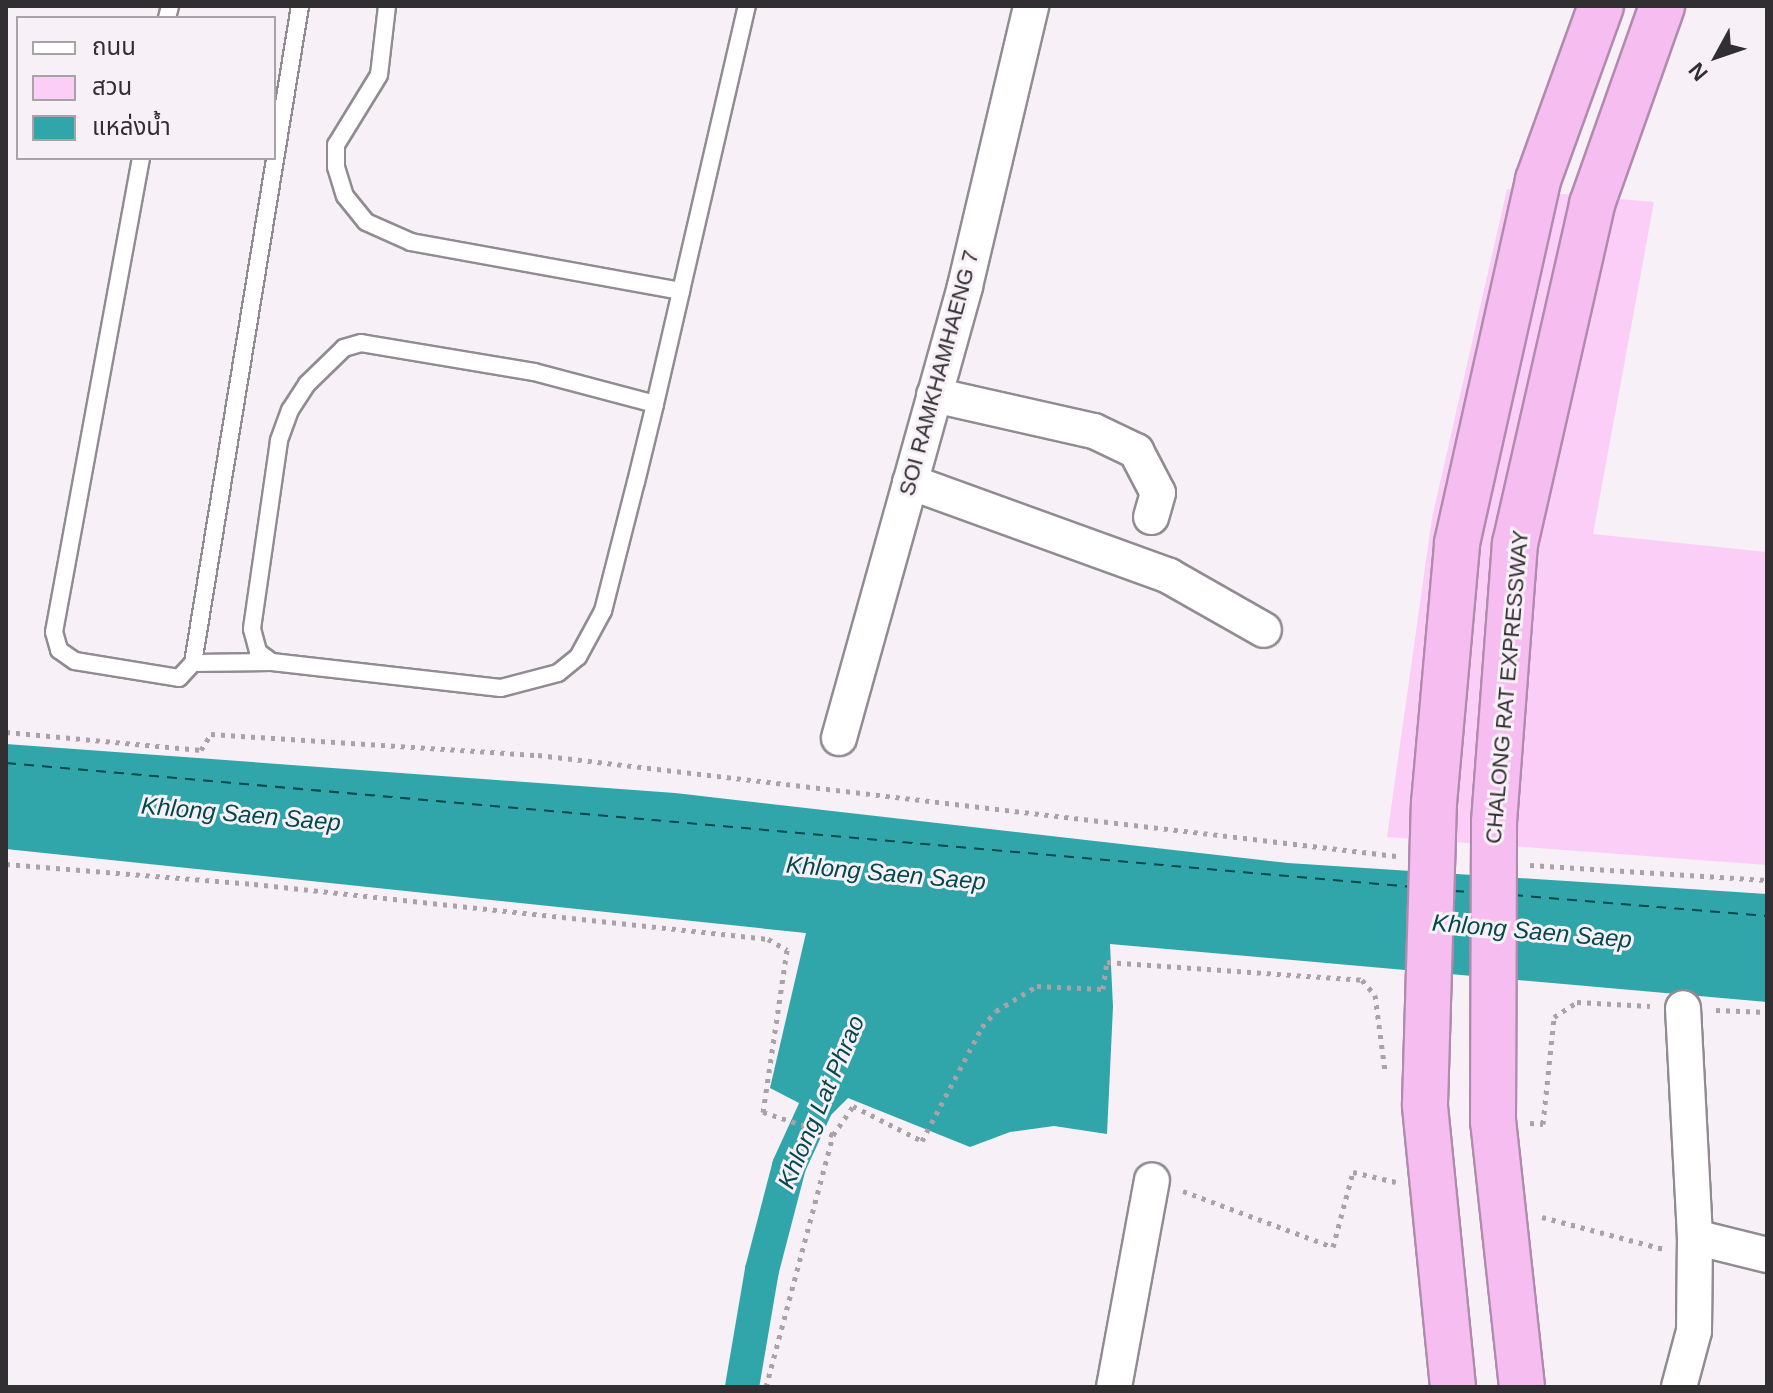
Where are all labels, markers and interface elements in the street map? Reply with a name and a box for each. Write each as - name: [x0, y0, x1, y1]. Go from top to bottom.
- legend: [16, 16, 276, 160]
- north arrow: [1677, 16, 1757, 96]
- text: ถนน: [92, 33, 136, 60]
- text: N: [1684, 58, 1713, 86]
- text: สวน: [92, 73, 132, 100]
- text: แหล่งน้ำ: [92, 113, 171, 140]
- street label: SOI RAMKHAMHAENG 7: [894, 247, 984, 499]
- street label: CHALONG RAT EXPRESSWAY: [1480, 529, 1534, 845]
- water label: Khlong Saen Saep: [140, 791, 342, 837]
- water label: Khlong Saen Saep: [785, 850, 987, 896]
- water label: Khlong Saen Saep: [1431, 908, 1633, 954]
- water label: Khlong Lat Phrao: [772, 1011, 870, 1193]

